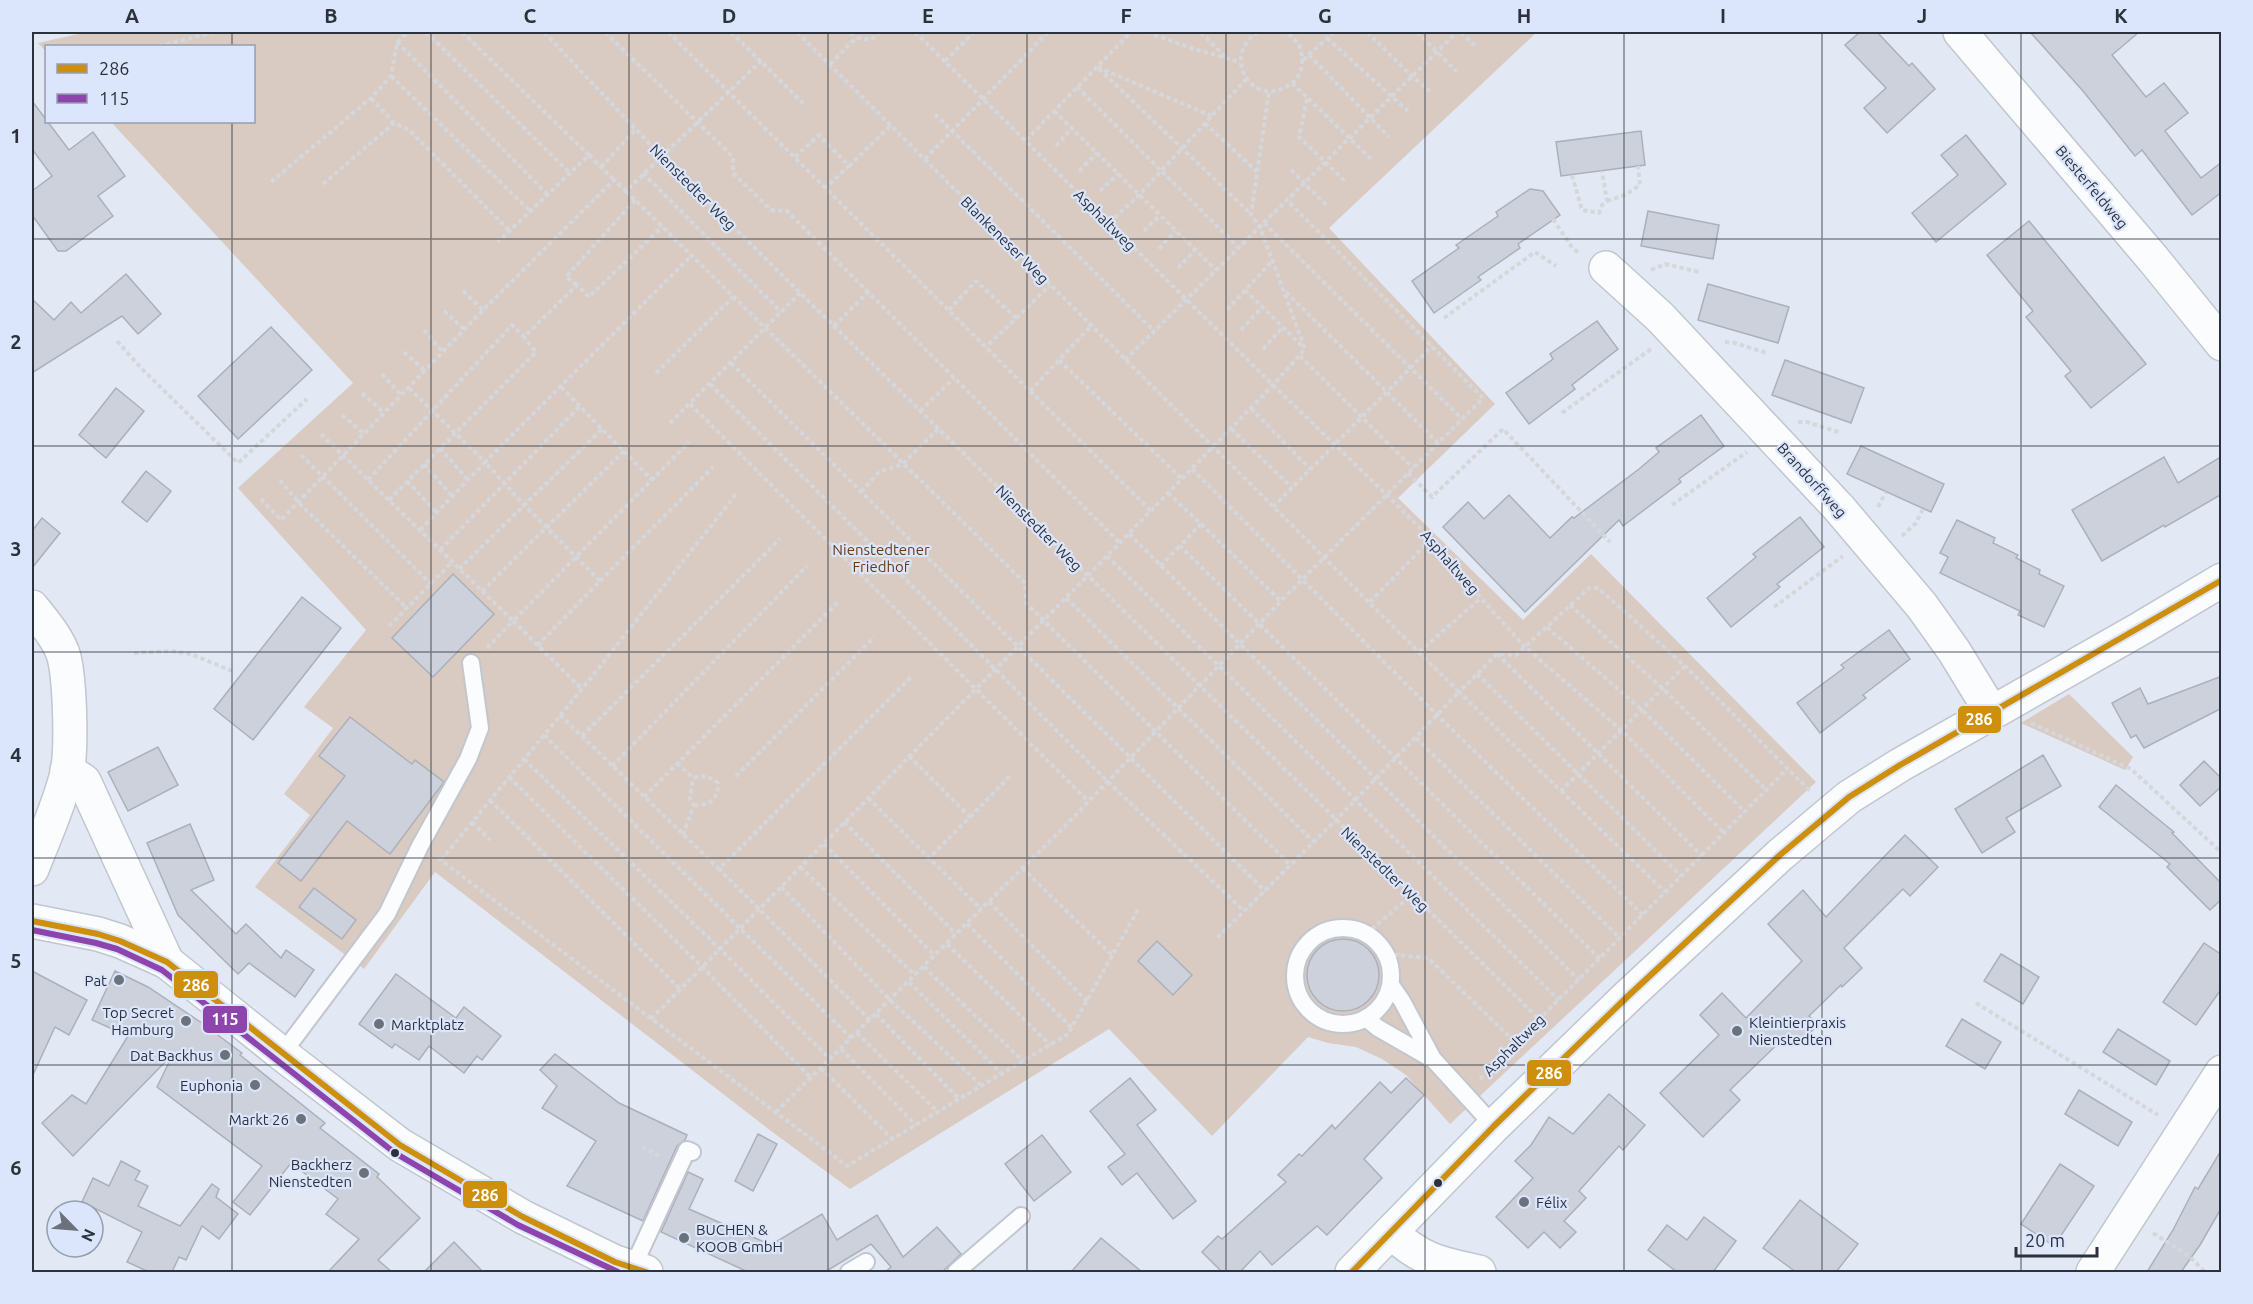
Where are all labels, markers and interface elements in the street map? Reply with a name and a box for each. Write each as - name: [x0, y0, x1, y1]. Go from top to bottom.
- text: A: [125, 4, 139, 27]
- text: B: [324, 4, 338, 27]
- text: C: [524, 4, 537, 27]
- text: D: [722, 4, 736, 27]
- text: E: [922, 4, 934, 27]
- text: F: [1120, 4, 1132, 27]
- text: G: [1318, 4, 1332, 27]
- text: H: [1517, 4, 1531, 27]
- text: I: [1720, 4, 1726, 27]
- text: J: [1917, 4, 1927, 27]
- text: K: [2114, 4, 2128, 27]
- legend: [45, 45, 255, 123]
- text: 286: [99, 58, 129, 78]
- text: 115: [99, 88, 129, 108]
- text: 1: [10, 124, 22, 147]
- street label: Nienstedter Weg: [647, 141, 739, 233]
- street label: Biesterfeldweg: [2052, 142, 2132, 232]
- street label: Asphaltweg: [1071, 186, 1139, 254]
- street label: Blankeneser Weg: [958, 193, 1052, 287]
- text: 2: [10, 330, 22, 353]
- street label: Brandorffweg: [1774, 439, 1850, 521]
- street label: Nienstedter Weg: [993, 482, 1085, 574]
- street label: Asphaltweg: [1417, 526, 1483, 598]
- text: 3: [10, 537, 22, 560]
- park label: Nienstedtener Friedhof: [832, 541, 930, 575]
- line badge: 286: [1957, 705, 2002, 734]
- text: 286: [1965, 710, 1993, 728]
- text: 4: [10, 743, 22, 766]
- street label: Nienstedter Weg: [1338, 823, 1432, 915]
- text: 5: [10, 949, 22, 972]
- line badge: 286: [173, 970, 219, 999]
- place label: Pat: [85, 972, 107, 989]
- marker: Pat: [112, 973, 126, 987]
- text: 286: [182, 976, 210, 994]
- place label: Top Secret Hamburg: [102, 1004, 174, 1038]
- line badge: 115: [202, 1005, 248, 1034]
- text: 115: [211, 1010, 239, 1028]
- street label: Asphaltweg: [1480, 1011, 1548, 1079]
- marker: Top Secret Hamburg: [179, 1014, 193, 1028]
- place label: Kleintierpraxis Nienstedten: [1749, 1014, 1846, 1048]
- place label: Marktplatz: [391, 1016, 464, 1033]
- marker: Marktplatz: [372, 1017, 386, 1031]
- marker: Kleintierpraxis Nienstedten: [1730, 1024, 1744, 1038]
- place label: Dat Backhus: [130, 1047, 213, 1064]
- marker: Dat Backhus: [218, 1048, 232, 1062]
- line badge: 286: [1526, 1059, 1572, 1087]
- text: 286: [1535, 1064, 1563, 1082]
- place label: Euphonia: [180, 1077, 243, 1094]
- marker: Euphonia: [248, 1078, 262, 1092]
- place label: Markt 26: [229, 1111, 289, 1128]
- marker: Markt 26: [294, 1112, 308, 1126]
- unlabelled marker: [389, 1147, 401, 1159]
- text: 6: [10, 1156, 22, 1179]
- place label: Backherz Nienstedten: [269, 1156, 352, 1190]
- marker: Backherz Nienstedten: [357, 1166, 371, 1180]
- unlabelled marker: [1432, 1177, 1444, 1189]
- line badge: 286: [462, 1180, 508, 1209]
- text: 286: [471, 1186, 499, 1204]
- place label: Félix: [1536, 1194, 1568, 1211]
- marker: Félix: [1517, 1195, 1531, 1209]
- north arrow: [45, 1199, 105, 1259]
- scale bar: [2016, 1220, 2097, 1258]
- place label: BUCHEN & KOOB GmbH: [696, 1221, 783, 1255]
- text: N: [78, 1226, 99, 1245]
- text: 20 m: [2025, 1230, 2065, 1250]
- marker: BUCHEN & KOOB GmbH: [677, 1231, 691, 1245]

